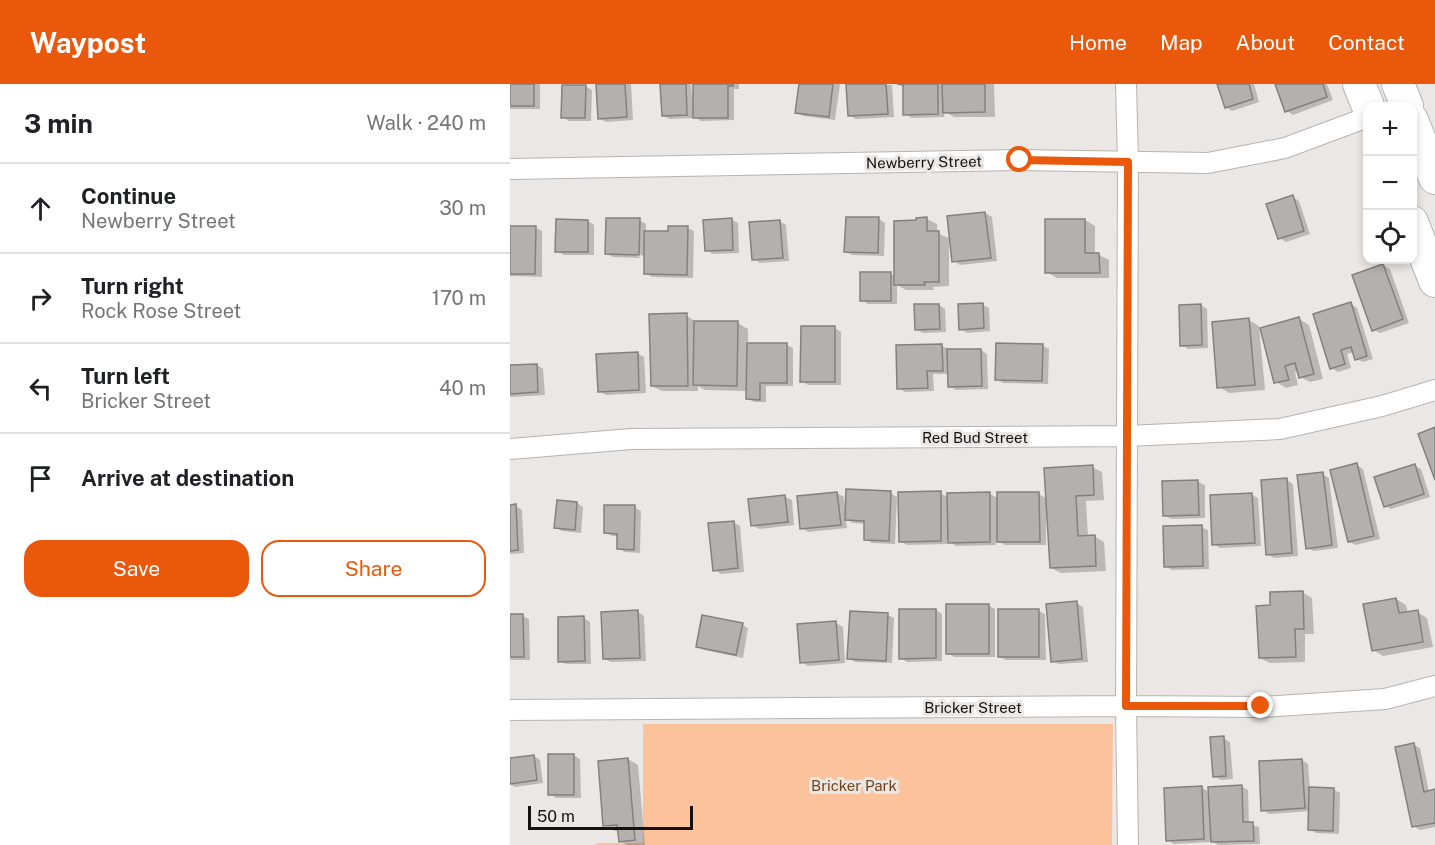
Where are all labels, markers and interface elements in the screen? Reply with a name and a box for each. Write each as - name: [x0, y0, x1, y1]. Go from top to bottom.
- text: Waypost: [30, 26, 146, 59]
- text: Home: [1069, 30, 1127, 55]
- text: Map: [1160, 30, 1203, 55]
- text: About: [1236, 30, 1295, 55]
- text: Contact: [1328, 30, 1405, 55]
- map controls: [1363, 102, 1417, 264]
- button: +: [1363, 102, 1417, 156]
- text: 3 min: [24, 108, 93, 139]
- text: Walk · 240 m: [366, 111, 486, 135]
- route start: [1006, 146, 1032, 172]
- street label: Newberry Street: [866, 152, 982, 172]
- button: −: [1363, 156, 1417, 210]
- text: Continue: [81, 183, 176, 209]
- icon: ahead: [24, 192, 57, 225]
- text: 30 m: [439, 196, 486, 220]
- text: Newberry Street: [81, 209, 236, 233]
- button: locate: [1363, 210, 1417, 264]
- text: Turn right: [81, 273, 184, 299]
- icon: right: [24, 282, 57, 315]
- text: 170 m: [432, 286, 486, 310]
- text: Rock Rose Street: [81, 299, 241, 323]
- text: Turn left: [81, 363, 170, 389]
- icon: left: [24, 372, 57, 405]
- text: 40 m: [439, 376, 486, 400]
- text: Bricker Street: [81, 389, 211, 413]
- street label: Red Bud Street: [922, 429, 1028, 446]
- icon: arrive: [24, 462, 57, 495]
- text: Arrive at destination: [81, 465, 294, 491]
- button: Save: [24, 540, 249, 597]
- button: Share: [261, 540, 486, 597]
- route end: [1247, 692, 1273, 718]
- street label: Bricker Street: [924, 699, 1022, 716]
- park label: Bricker Park: [811, 777, 897, 794]
- scale bar: [528, 803, 693, 830]
- text: 50 m: [537, 807, 575, 826]

